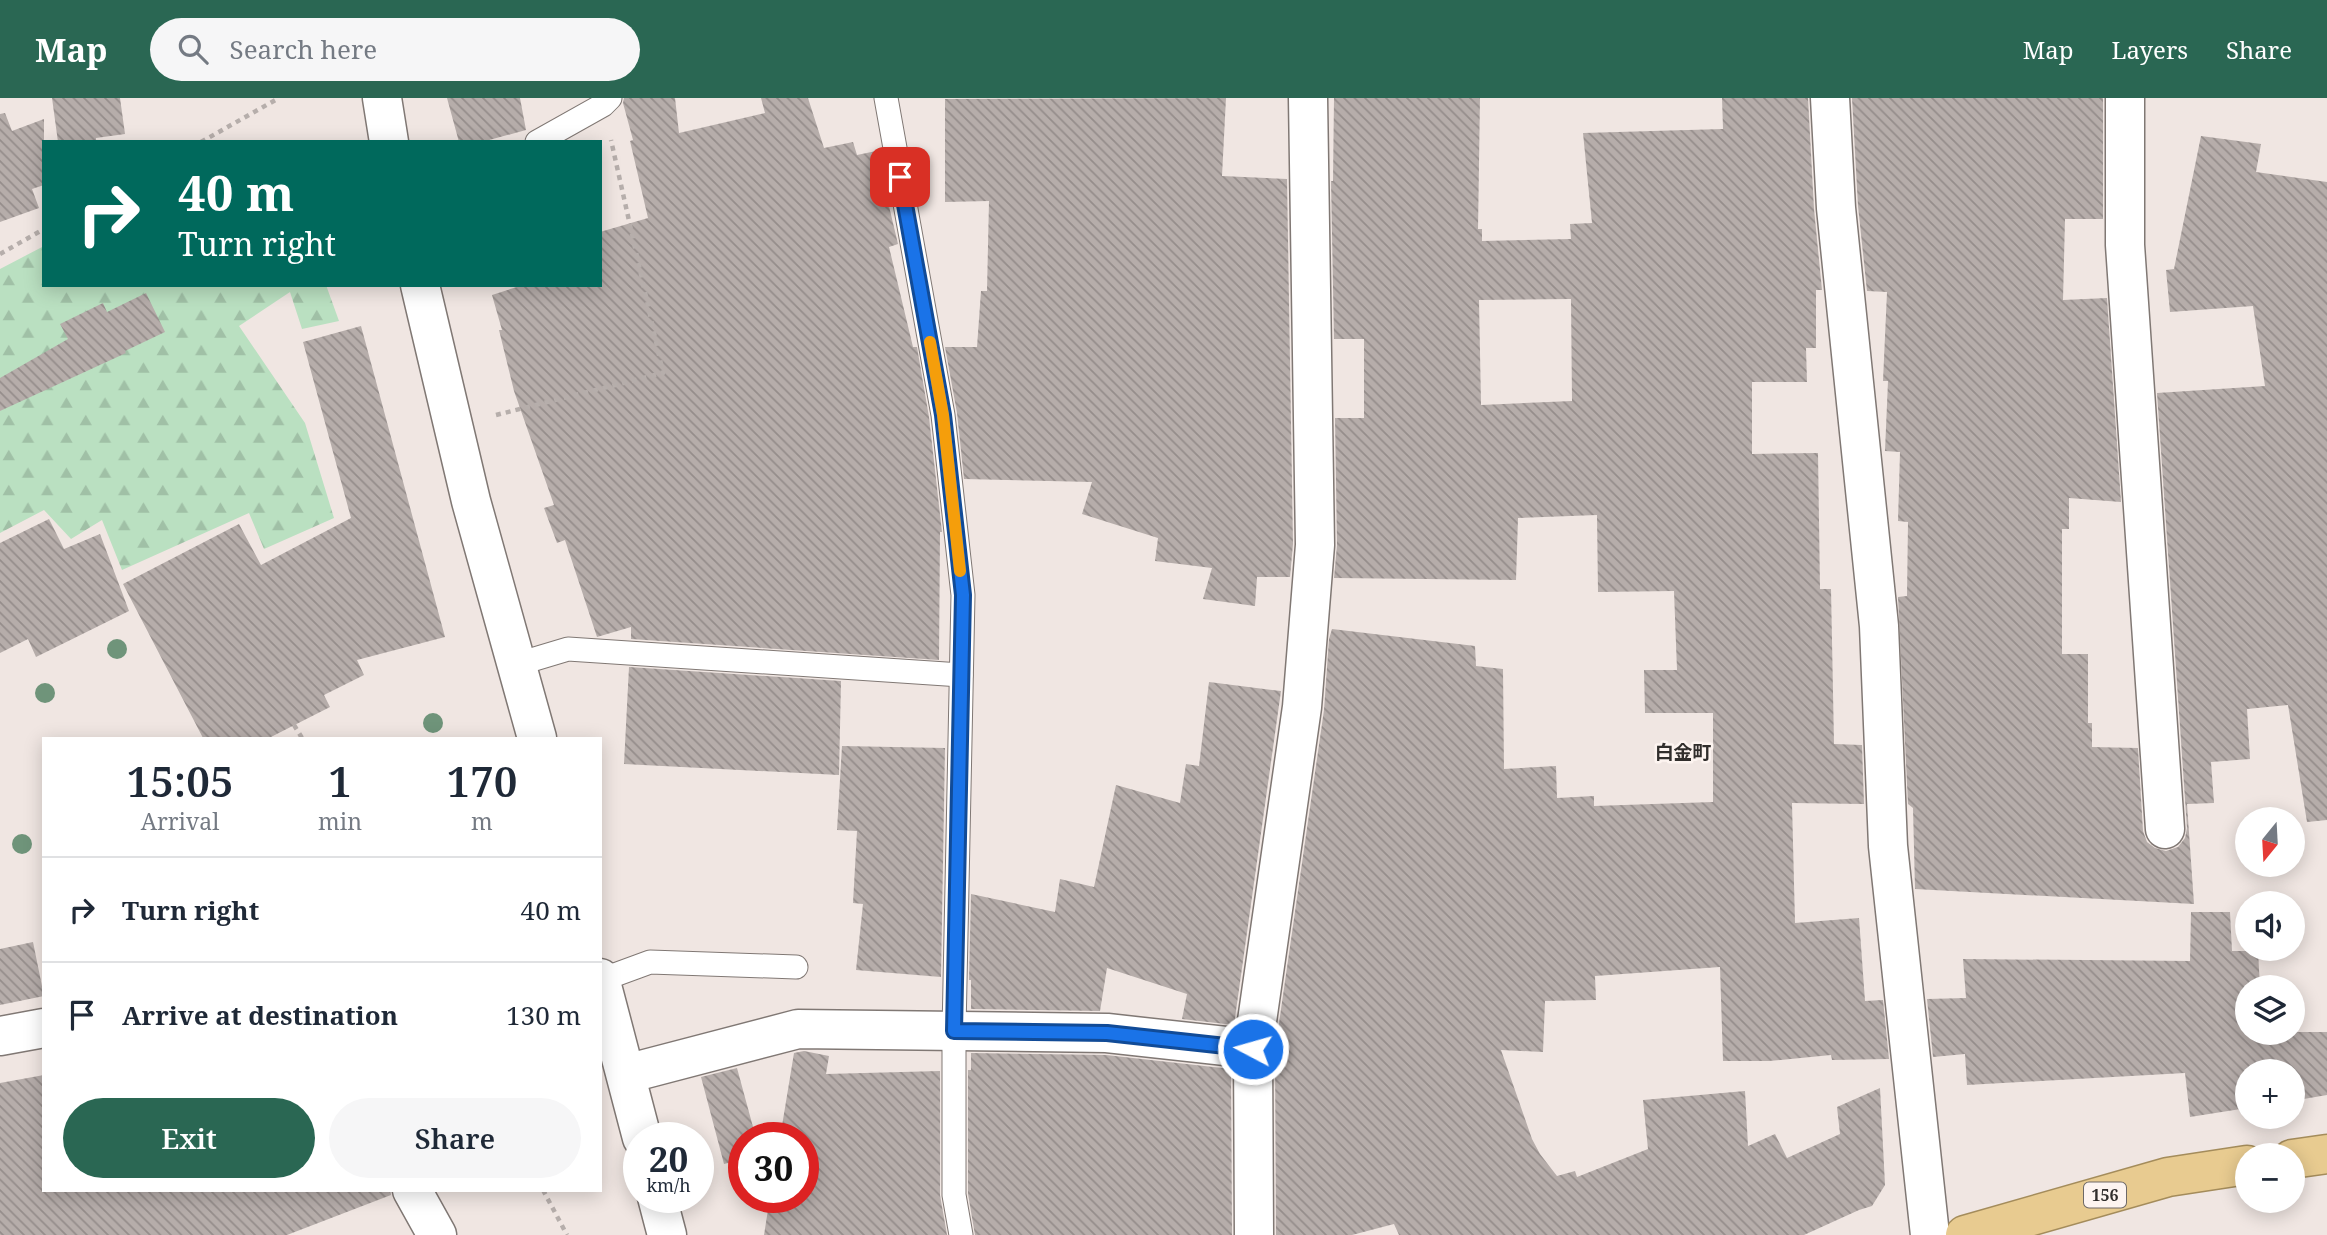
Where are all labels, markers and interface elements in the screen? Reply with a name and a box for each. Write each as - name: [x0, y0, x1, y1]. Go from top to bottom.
- search box: [150, 18, 640, 81]
- text: Map: [35, 27, 108, 72]
- icon: search: [174, 30, 212, 68]
- text: Search here: [230, 31, 377, 67]
- text: Map: [2023, 33, 2074, 66]
- text: Layers: [2112, 33, 2188, 66]
- text: Share: [2226, 33, 2292, 66]
- pin: [870, 147, 930, 207]
- icon: arrive: [881, 158, 919, 196]
- text: 40 m: [178, 159, 294, 225]
- icon: right: [63, 168, 154, 259]
- text: Turn right: [178, 222, 336, 265]
- district label: 白金町: [1654, 739, 1712, 765]
- text: 15:05: [127, 752, 234, 809]
- text: 1: [328, 752, 352, 809]
- text: 170: [447, 752, 517, 809]
- text: Arrival: [141, 805, 219, 837]
- text: min: [318, 805, 362, 837]
- text: m: [471, 805, 493, 837]
- north arrow: [2235, 807, 2305, 877]
- map controls: [2235, 807, 2305, 1213]
- icon: right: [63, 891, 101, 929]
- button: sound: [2235, 891, 2305, 961]
- text: Turn right: [122, 892, 259, 928]
- text: 40 m: [521, 892, 581, 928]
- button: layers: [2235, 975, 2305, 1045]
- icon: arrive: [63, 996, 101, 1034]
- text: Arrive at destination: [122, 997, 398, 1033]
- text: 130 m: [506, 997, 581, 1033]
- position arrow: [1216, 1012, 1290, 1086]
- button: +: [2235, 1059, 2305, 1129]
- button: Exit: [63, 1098, 315, 1178]
- button: Share: [329, 1098, 581, 1178]
- speed limit sign: 30: [728, 1122, 819, 1213]
- text: 20: [649, 1135, 688, 1182]
- button: −: [2235, 1143, 2305, 1213]
- text: km/h: [646, 1173, 691, 1197]
- road number: 156: [2084, 1182, 2126, 1208]

